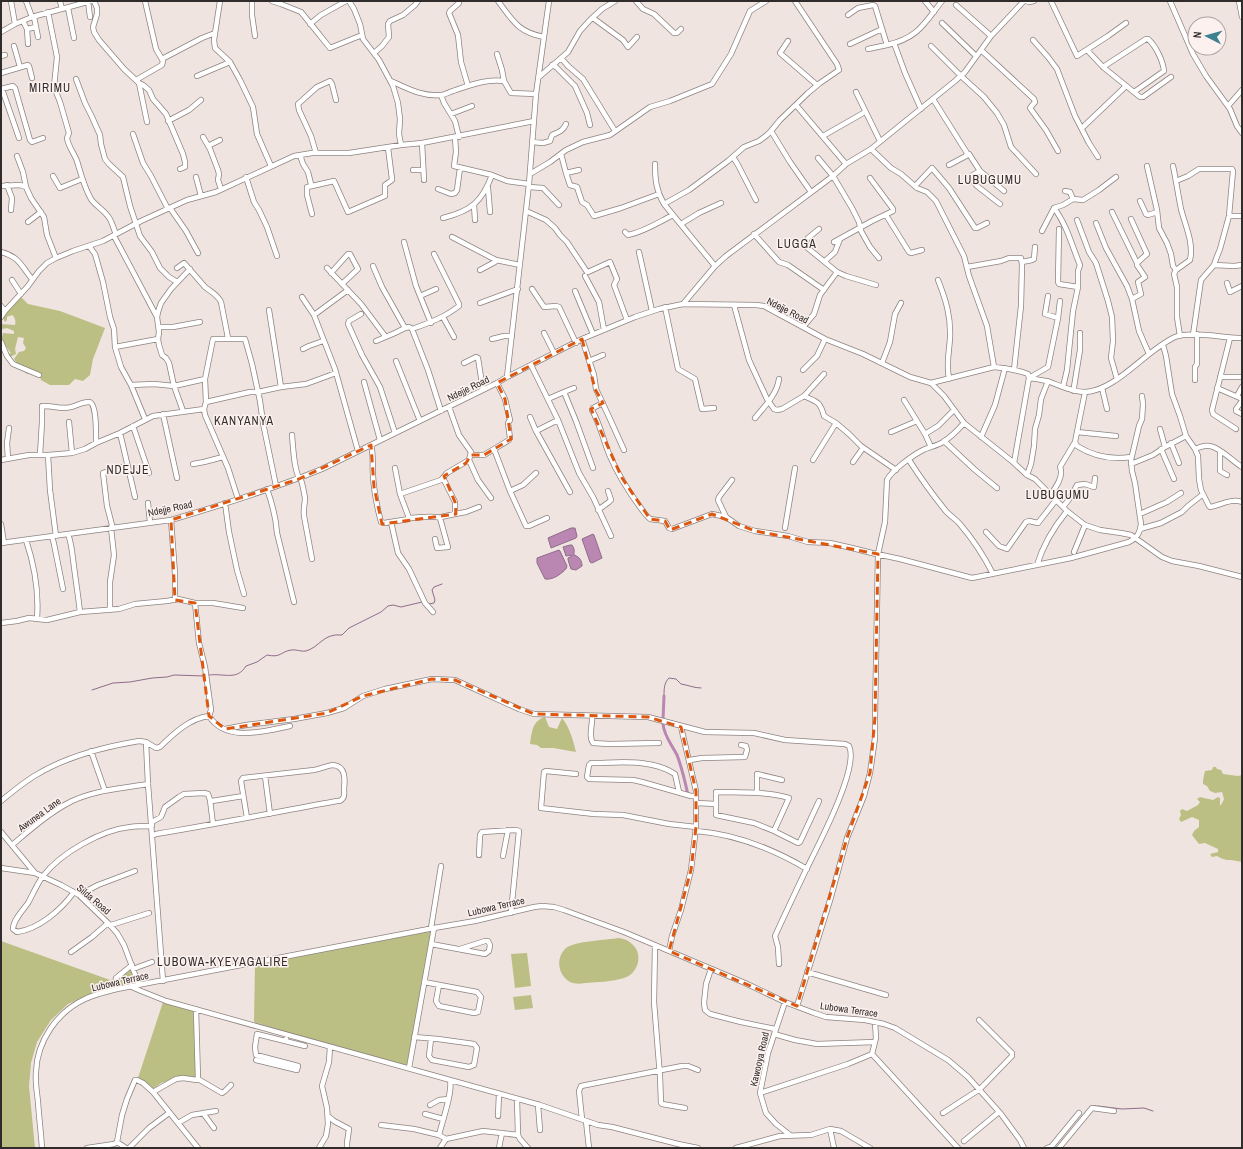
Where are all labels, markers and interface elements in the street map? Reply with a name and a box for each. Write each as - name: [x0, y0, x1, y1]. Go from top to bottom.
- north arrow: [1187, 16, 1227, 56]
- text: N: [1190, 31, 1204, 39]
- district label: MIRIMU: [29, 80, 71, 96]
- district label: LUBUGUMU: [958, 172, 1022, 188]
- district label: LUGGA: [777, 236, 817, 252]
- street label: Ndejje Road: [765, 294, 811, 326]
- street label: Ndejje Road: [445, 373, 491, 404]
- district label: KANYANYA: [214, 413, 274, 429]
- district label: NDEJJE: [106, 462, 150, 478]
- district label: LUBUGUMU: [1026, 487, 1090, 503]
- street label: Ndejje Road: [147, 497, 194, 520]
- street label: Awunea Lane: [14, 794, 64, 835]
- street label: Silda Road: [74, 881, 113, 917]
- street label: Lubowa Terrace: [466, 894, 526, 919]
- district label: LUBOWA-KYEYAGALIRE: [157, 954, 289, 970]
- street label: Lubowa Terrace: [90, 969, 150, 994]
- street label: Lubowa Terrace: [819, 999, 879, 1020]
- street label: Kawooya Road: [747, 1031, 772, 1088]

